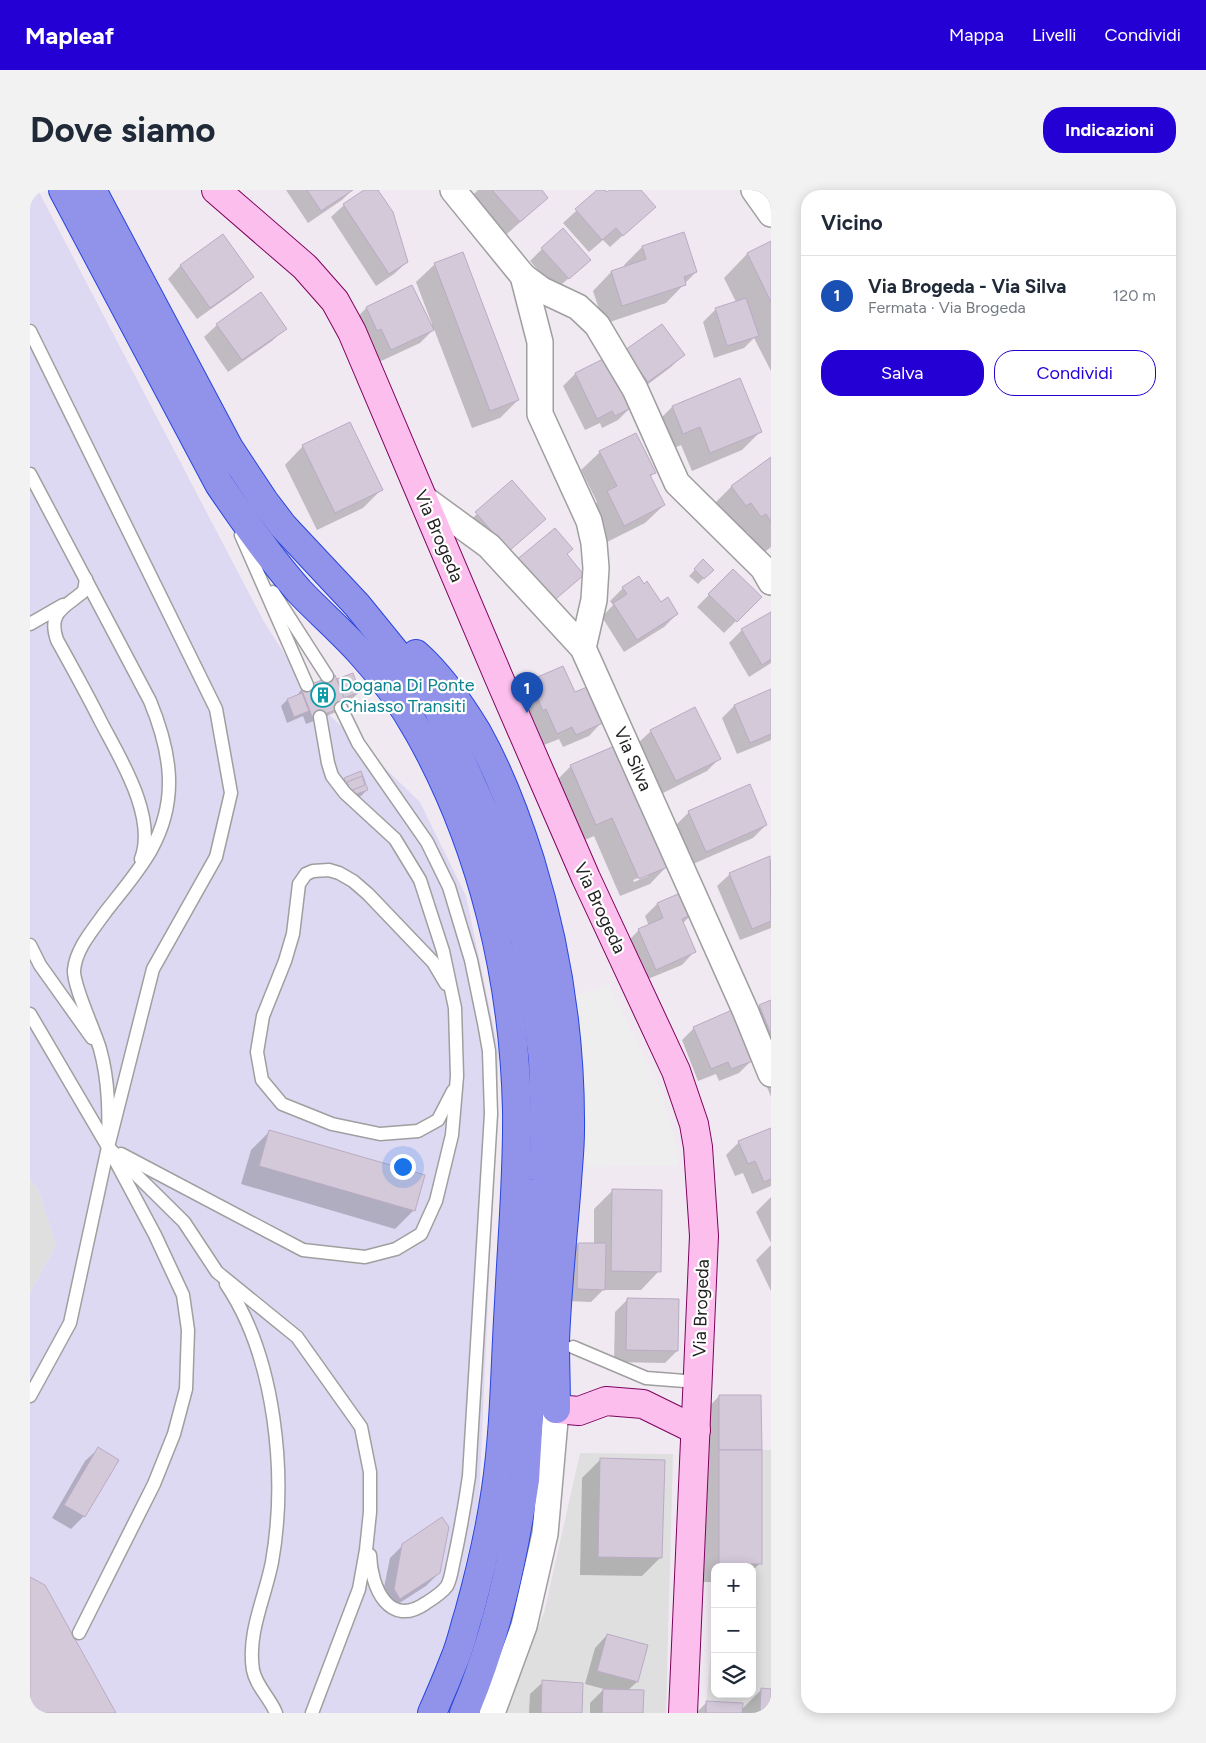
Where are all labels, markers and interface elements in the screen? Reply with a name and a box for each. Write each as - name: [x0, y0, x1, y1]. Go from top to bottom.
- text: Mapleaf: [25, 21, 114, 50]
- text: Mappa: [949, 24, 1004, 46]
- text: Livelli: [1032, 24, 1077, 46]
- text: Condividi: [1105, 24, 1181, 46]
- button: Indicazioni: [1043, 107, 1176, 153]
- text: Dove siamo: [30, 109, 216, 151]
- text: Vicino: [821, 210, 883, 235]
- text: Via Brogeda - Via Silva: [868, 275, 1066, 298]
- text: 1: [834, 286, 840, 305]
- text: 120 m: [1113, 286, 1156, 305]
- text: Fermata · Via Brogeda: [868, 298, 1026, 317]
- button: Salva: [821, 350, 984, 396]
- button: Condividi: [994, 350, 1156, 396]
- street label: Via Brogeda: [410, 487, 468, 585]
- pin: 1: [511, 672, 543, 713]
- place label: Dogana Di Ponte Chiasso Transiti: [340, 674, 475, 717]
- building icon: Dogana Di Ponte Chiasso Transiti: [310, 682, 336, 708]
- street label: Via Silva: [609, 724, 657, 794]
- street label: Via Brogeda: [569, 859, 631, 957]
- your location: [390, 1154, 416, 1180]
- street label: Via Brogeda: [688, 1259, 714, 1357]
- map controls: [711, 1563, 756, 1698]
- button: +: [711, 1563, 756, 1608]
- button: −: [711, 1608, 756, 1653]
- button: layers: [711, 1653, 756, 1698]

